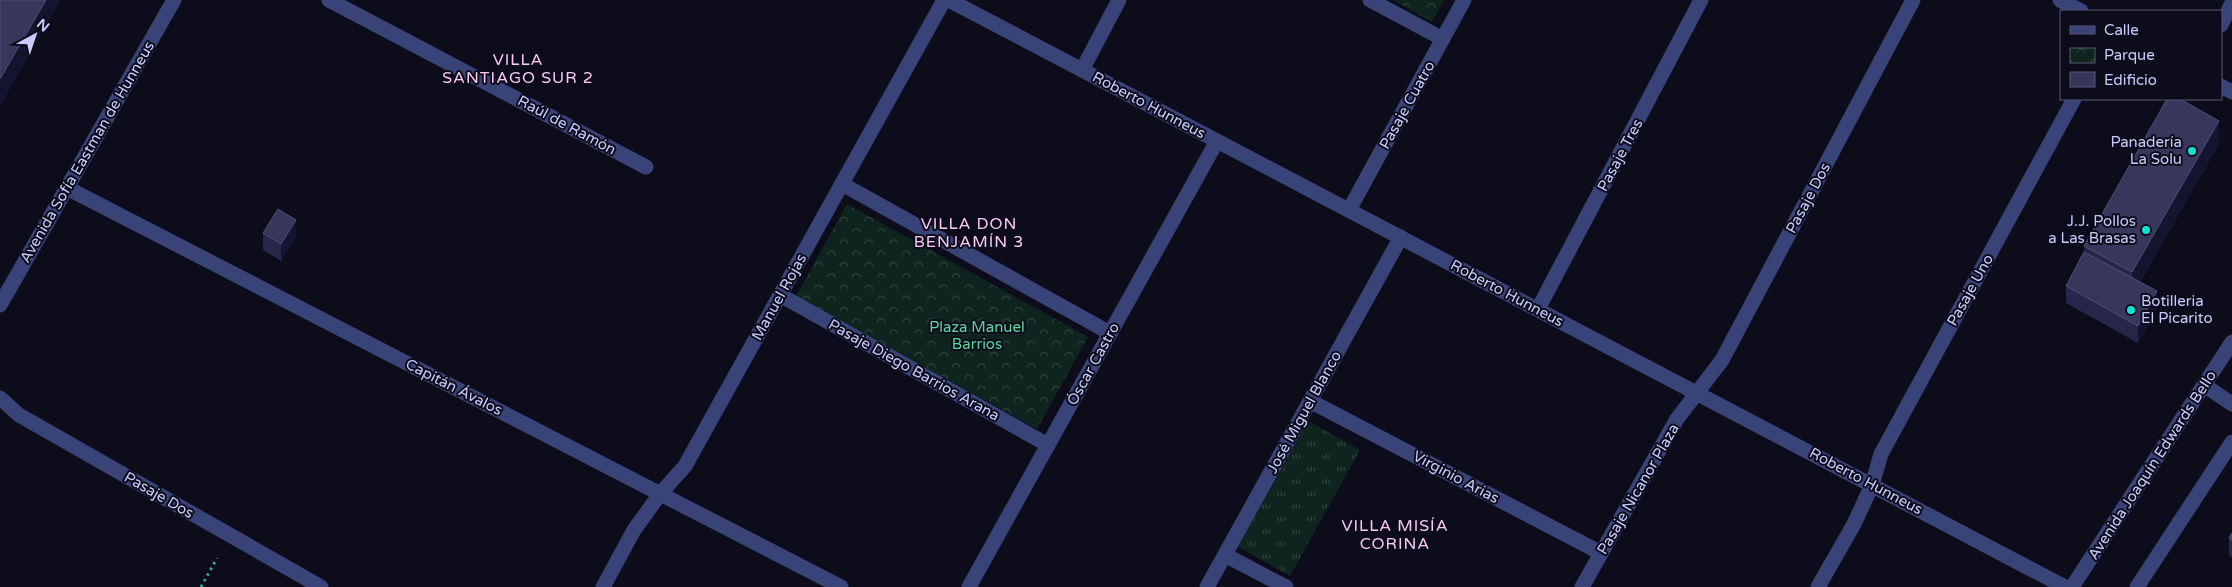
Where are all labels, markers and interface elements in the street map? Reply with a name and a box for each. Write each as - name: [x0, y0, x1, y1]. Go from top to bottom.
- north arrow: [10, 10, 60, 60]
- legend: [2060, 10, 2222, 100]
- text: N: [33, 15, 53, 36]
- text: Calle: [2104, 21, 2139, 39]
- street label: Avenida Sofía Eastman de Hunneus: [16, 38, 158, 266]
- text: Parque: [2104, 46, 2155, 64]
- district label: VILLA SANTIAGO SUR 2: [442, 50, 594, 88]
- street label: Pasaje Cuatro: [1375, 58, 1439, 152]
- street label: Roberto Hunneus: [1089, 68, 1209, 142]
- text: Edificio: [2104, 71, 2157, 89]
- street label: Raúl de Ramón: [515, 92, 619, 158]
- street label: Pasaje Tres: [1593, 116, 1647, 194]
- place label: Panadería La Solu: [2110, 133, 2182, 168]
- marker: Panadería La Solu: [2186, 145, 2198, 157]
- street label: Pasaje Dos: [1782, 160, 1834, 236]
- place label: J.J. Pollos a Las Brasas: [2048, 212, 2136, 247]
- district label: VILLA DON BENJAMÍN 3: [914, 214, 1024, 252]
- marker: J.J. Pollos a Las Brasas: [2140, 224, 2152, 236]
- street label: Manuel Rojas: [748, 250, 810, 344]
- street label: Pasaje Uno: [1943, 251, 1997, 329]
- street label: Roberto Hunneus: [1447, 256, 1567, 330]
- place label: Botilleria El Picarito: [2141, 292, 2213, 327]
- marker: Botilleria El Picarito: [2125, 304, 2137, 316]
- street label: Pasaje Diego Barrios Arana: [825, 315, 1003, 425]
- park label: Plaza Manuel Barrios: [929, 318, 1025, 353]
- street label: Óscar Castro: [1063, 320, 1123, 408]
- street label: José Miguel Blanco: [1263, 348, 1345, 476]
- street label: Capitán Ávalos: [403, 355, 505, 419]
- street label: Avenida Joaquín Edwards Bello: [2084, 367, 2220, 563]
- street label: Pasaje Nicanor Plaza: [1593, 420, 1683, 558]
- street label: Roberto Hunneus: [1806, 444, 1926, 518]
- street label: Virginio Arias: [1410, 447, 1502, 507]
- street label: Pasaje Dos: [121, 468, 197, 522]
- district label: VILLA MISÍA CORINA: [1341, 516, 1449, 554]

